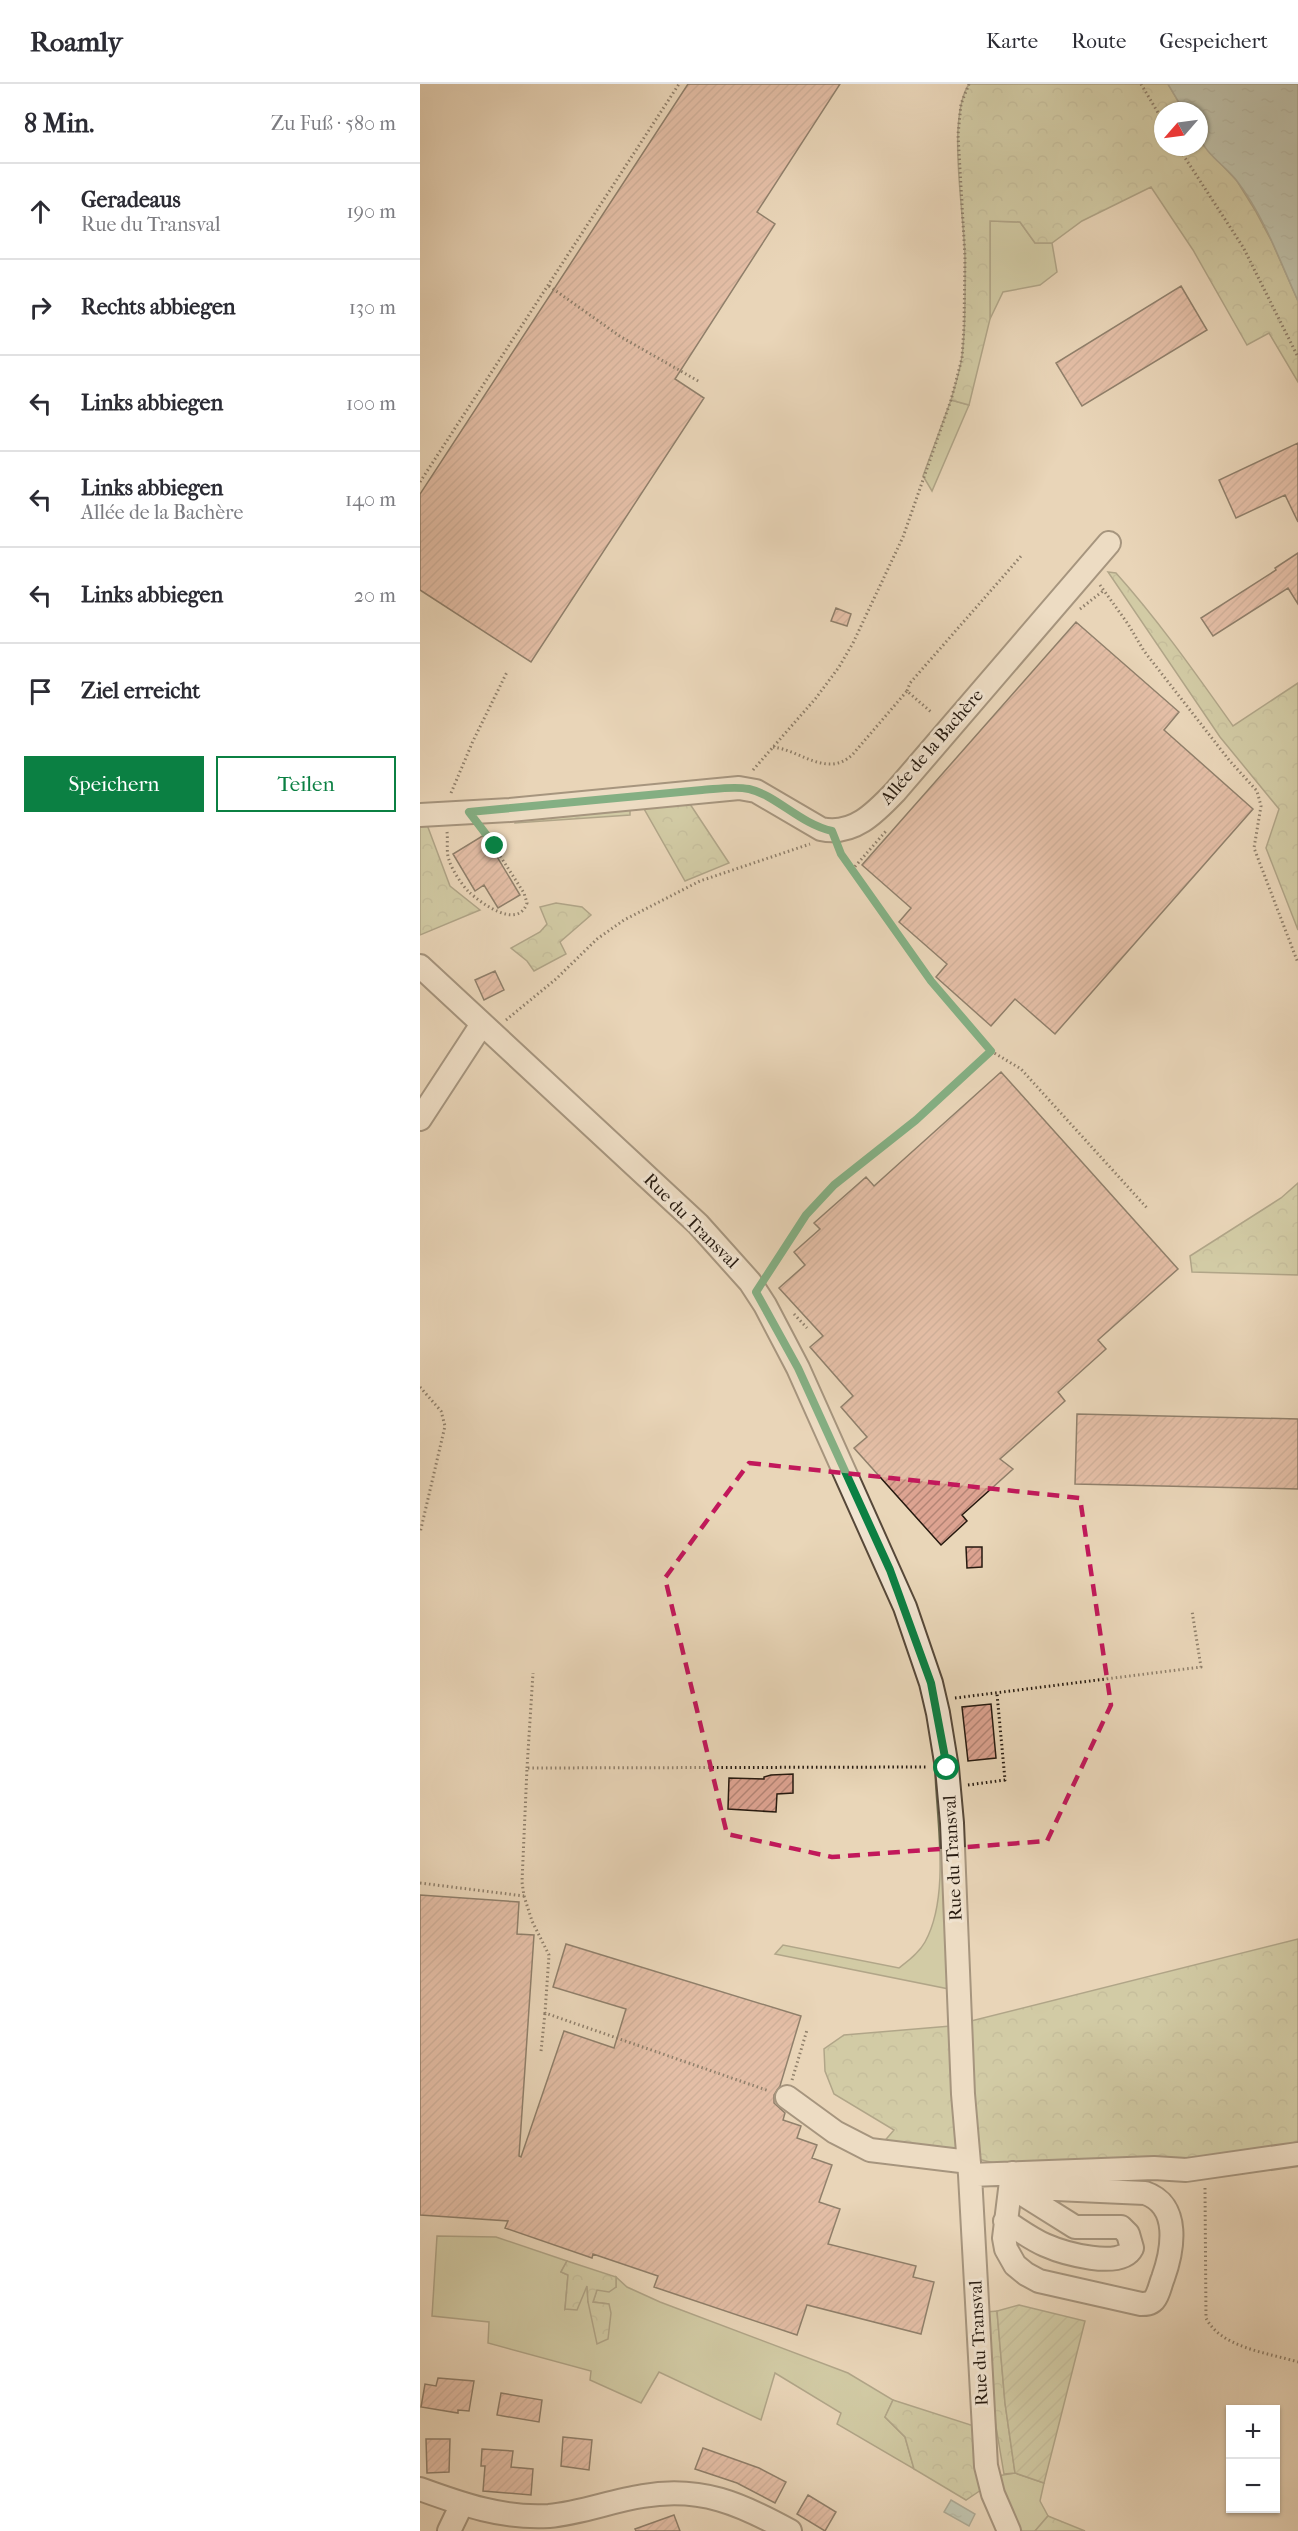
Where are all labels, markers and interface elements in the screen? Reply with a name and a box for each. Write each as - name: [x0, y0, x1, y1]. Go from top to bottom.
- text: Roamly: [30, 25, 122, 58]
- text: Karte: [986, 29, 1038, 53]
- text: Route: [1071, 29, 1126, 53]
- text: Gespeichert: [1159, 29, 1268, 53]
- north arrow: [1154, 102, 1208, 156]
- text: 8 Min.: [24, 108, 94, 139]
- text: Zu Fuß · 580 m: [271, 112, 396, 135]
- text: Geradeaus: [81, 187, 181, 213]
- icon: ahead: [24, 195, 57, 228]
- text: 190 m: [346, 200, 396, 223]
- text: Rue du Transval: [81, 213, 221, 236]
- icon: right: [24, 291, 57, 324]
- text: Rechts abbiegen: [81, 294, 236, 320]
- text: 130 m: [349, 296, 396, 319]
- icon: left: [24, 387, 57, 420]
- text: Links abbiegen: [81, 390, 223, 416]
- text: 100 m: [346, 392, 396, 415]
- text: Links abbiegen: [81, 475, 223, 501]
- icon: left: [24, 483, 57, 516]
- text: 140 m: [345, 488, 396, 511]
- text: Allée de la Bachère: [81, 501, 243, 524]
- icon: left: [24, 579, 57, 612]
- text: Links abbiegen: [81, 582, 223, 608]
- text: 20 m: [354, 584, 396, 607]
- icon: arrive: [24, 675, 57, 708]
- text: Ziel erreicht: [81, 678, 200, 704]
- street label: Allée de la Bachère: [875, 685, 988, 810]
- button: Speichern: [24, 756, 204, 812]
- button: Teilen: [216, 756, 396, 812]
- route end: [481, 832, 507, 858]
- street label: Rue du Transval: [639, 1169, 743, 1273]
- route start: [933, 1754, 959, 1780]
- street label: Rue du Transval: [939, 1795, 967, 1921]
- street label: Rue du Transval: [965, 2280, 993, 2406]
- map controls: [1226, 2405, 1280, 2513]
- button: +: [1226, 2405, 1280, 2459]
- button: −: [1226, 2459, 1280, 2513]

